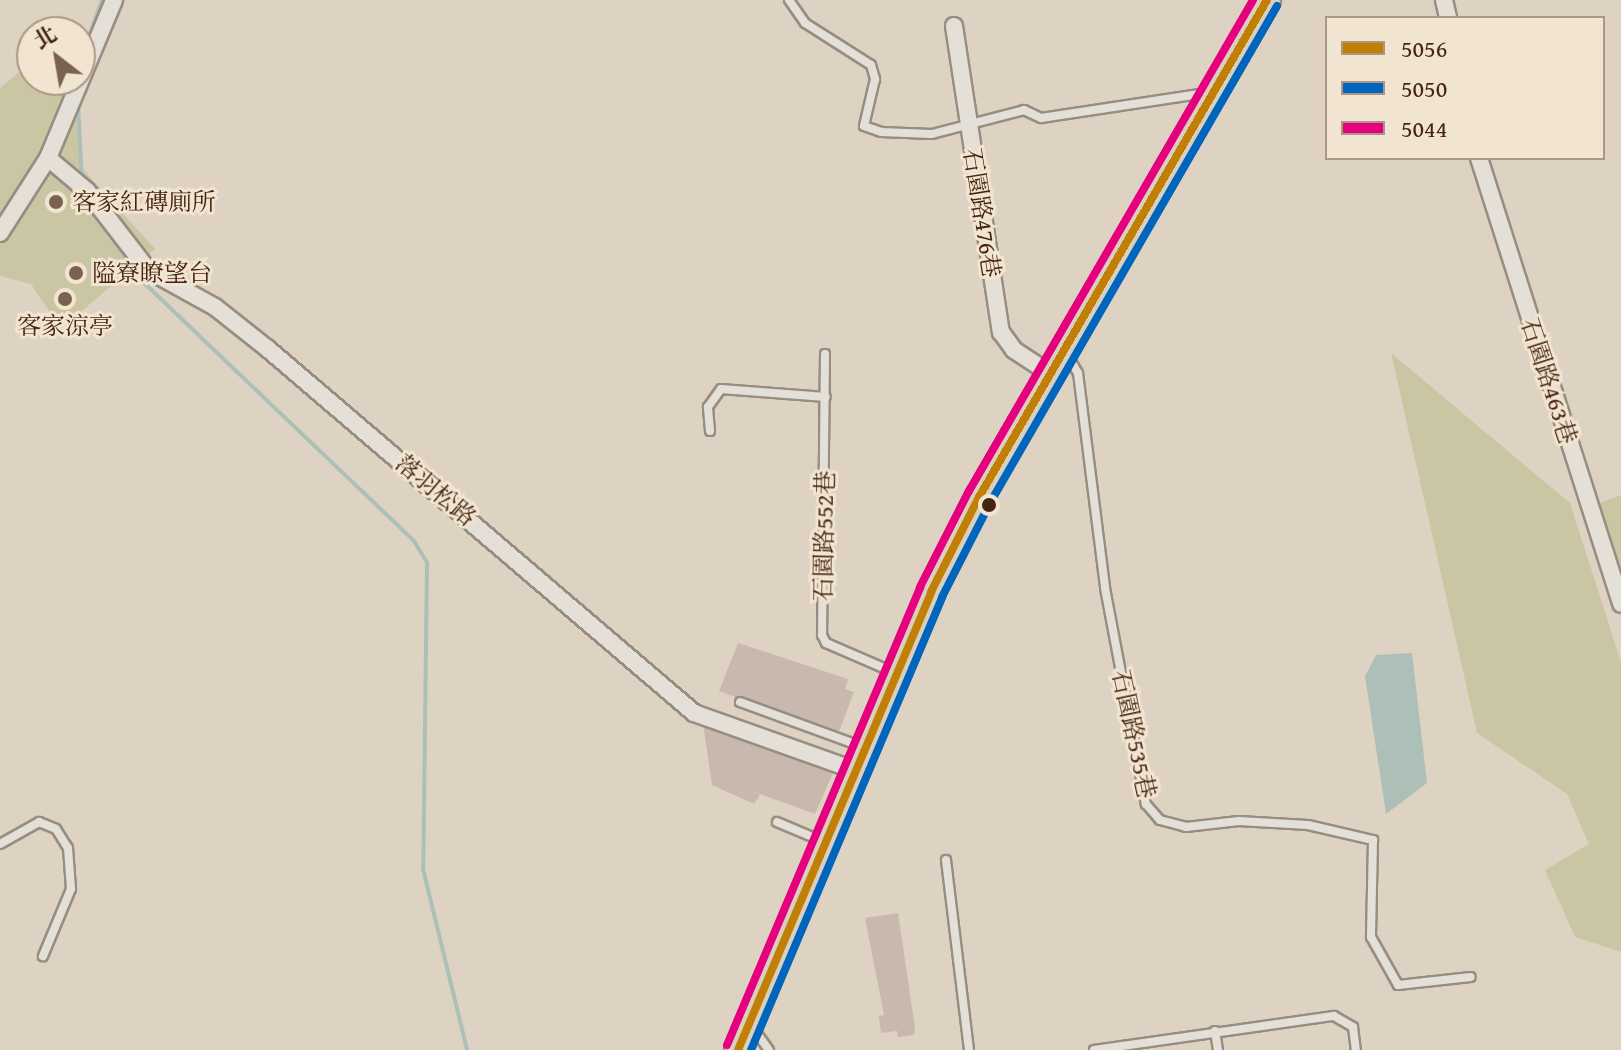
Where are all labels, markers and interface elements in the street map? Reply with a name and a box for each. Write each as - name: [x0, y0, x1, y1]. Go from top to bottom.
- north arrow: [16, 16, 96, 96]
- legend: [1325, 16, 1605, 160]
- text: 北: [27, 18, 62, 57]
- text: 5056: [1401, 31, 1447, 66]
- text: 5050: [1401, 71, 1447, 106]
- text: 5044: [1401, 111, 1447, 146]
- street label: 石園路476巷: [958, 146, 1006, 280]
- place label: 客家紅磚廁所: [72, 188, 216, 216]
- marker: 客家紅磚廁所: [47, 193, 65, 211]
- place label: 隘寮瞭望台: [92, 259, 212, 287]
- marker: 隘寮瞭望台: [67, 264, 85, 282]
- marker: 客家涼亭: [56, 290, 74, 308]
- place label: 客家涼亭: [17, 312, 113, 340]
- street label: 石園路463巷: [1515, 314, 1583, 448]
- street label: 落羽松路: [390, 448, 482, 532]
- street label: 石園路552巷: [808, 470, 840, 602]
- unlabelled marker: [981, 497, 997, 513]
- street label: 石園路535巷: [1106, 667, 1162, 801]

